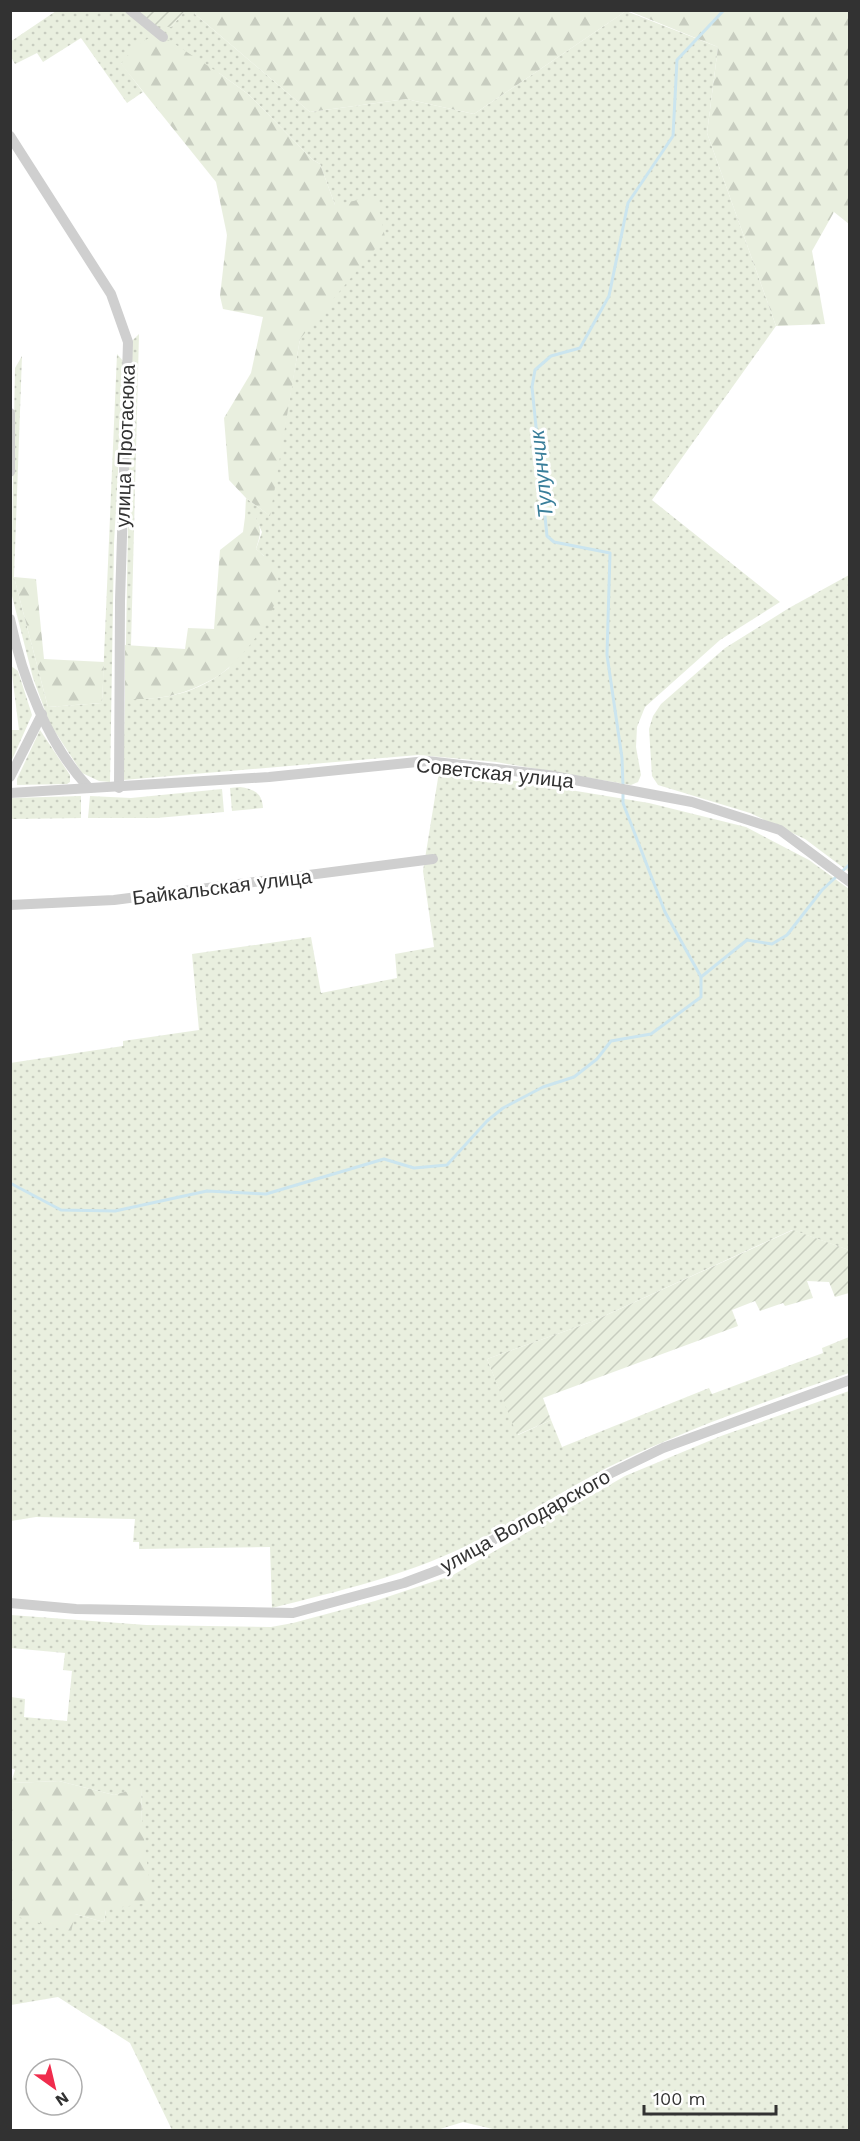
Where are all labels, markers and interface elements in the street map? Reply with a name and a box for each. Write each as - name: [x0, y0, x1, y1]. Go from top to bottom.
- street label: улица Протасюка: [110, 363, 140, 528]
- water label: Тулунчик: [524, 428, 558, 519]
- street label: Советская улица: [415, 753, 576, 793]
- street label: Байкальская улица: [131, 864, 314, 910]
- street label: улица Володарского: [436, 1464, 614, 1578]
- north arrow: [24, 2057, 84, 2117]
- scale bar: [644, 2078, 776, 2116]
- text: N: [52, 2088, 72, 2110]
- text: 100 m: [653, 2088, 706, 2109]

